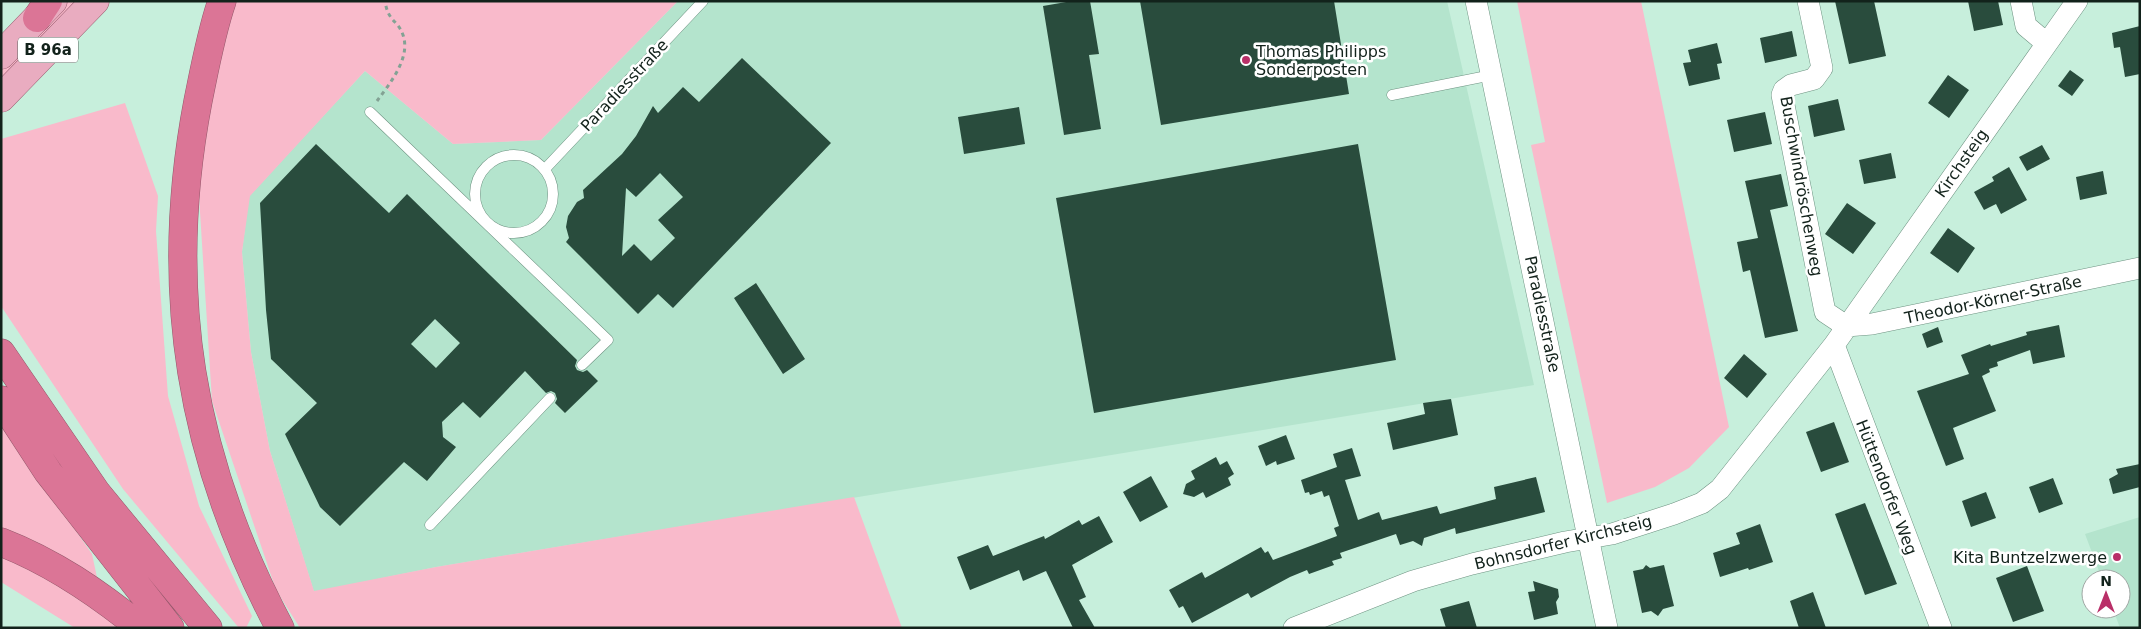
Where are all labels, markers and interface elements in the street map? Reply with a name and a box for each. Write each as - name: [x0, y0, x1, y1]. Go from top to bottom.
- street label: Paradiesstraße: [577, 35, 672, 135]
- road number: B 96a: [18, 38, 78, 62]
- place label: Thomas Philipps Sonderposten: [1255, 42, 1386, 79]
- marker: Thomas Philipps Sonderposten: [1240, 54, 1252, 66]
- street label: Buschwindröschenweg: [1776, 95, 1827, 278]
- street label: Kirchsteig: [1931, 125, 1992, 201]
- street label: Paradiesstraße: [1521, 254, 1564, 374]
- street label: Theodor-Körner-Straße: [1902, 271, 2083, 328]
- street label: Hüttendorfer Weg: [1852, 417, 1921, 557]
- street label: Bohnsdorfer Kirchsteig: [1472, 511, 1654, 574]
- place label: Kita Buntzelzwerge: [1953, 548, 2107, 567]
- marker: Kita Buntzelzwerge: [2111, 551, 2123, 563]
- north arrow: [2081, 569, 2131, 619]
- text: N: [2100, 573, 2112, 589]

